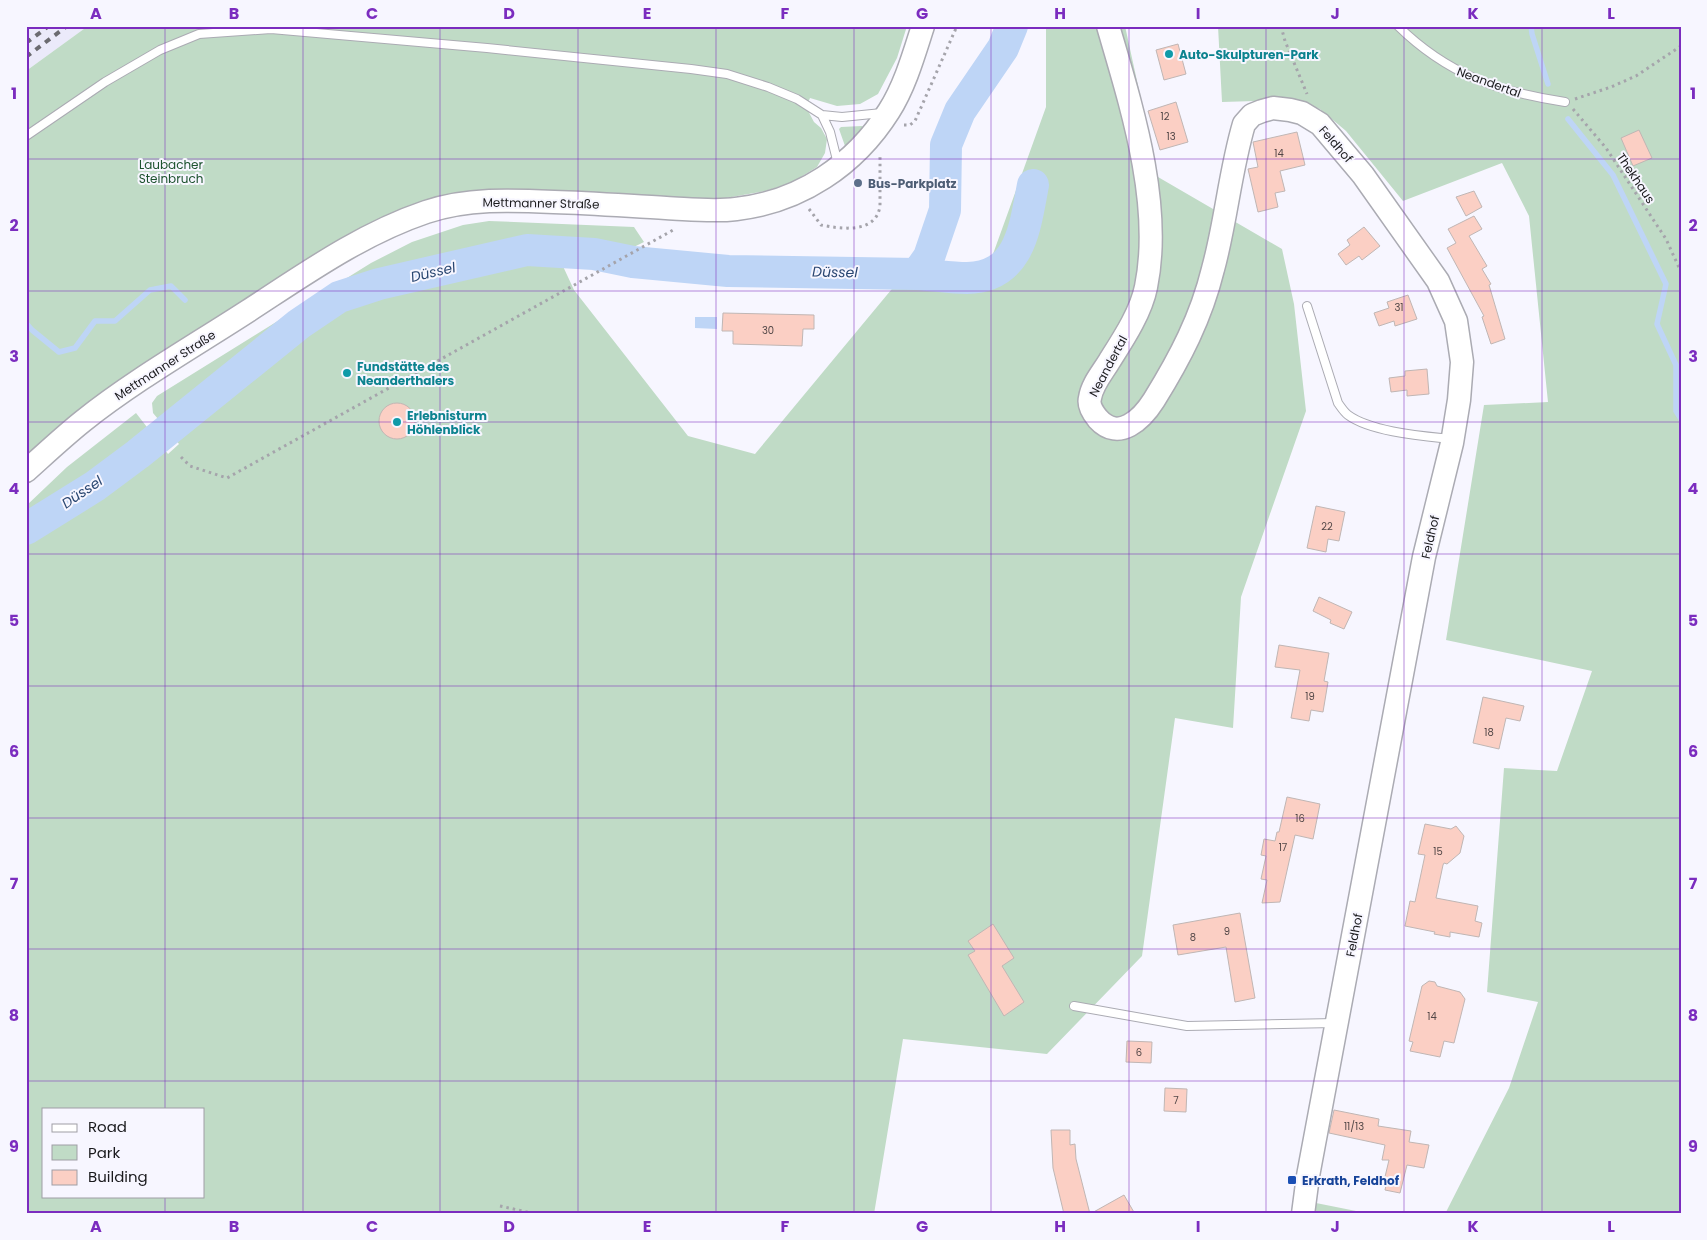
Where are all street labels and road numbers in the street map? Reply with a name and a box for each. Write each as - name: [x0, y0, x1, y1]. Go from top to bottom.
- street label: Neandertal: [1455, 63, 1523, 101]
- street label: Feldhof: [1315, 122, 1357, 166]
- street label: Thekhaus: [1613, 149, 1659, 207]
- street label: Mettmanner Straße: [482, 193, 600, 213]
- street label: Mettmanner Straße: [111, 326, 219, 404]
- street label: Neandertal: [1085, 332, 1131, 400]
- street label: Feldhof: [1417, 514, 1443, 560]
- street label: Feldhof: [1341, 912, 1367, 958]

